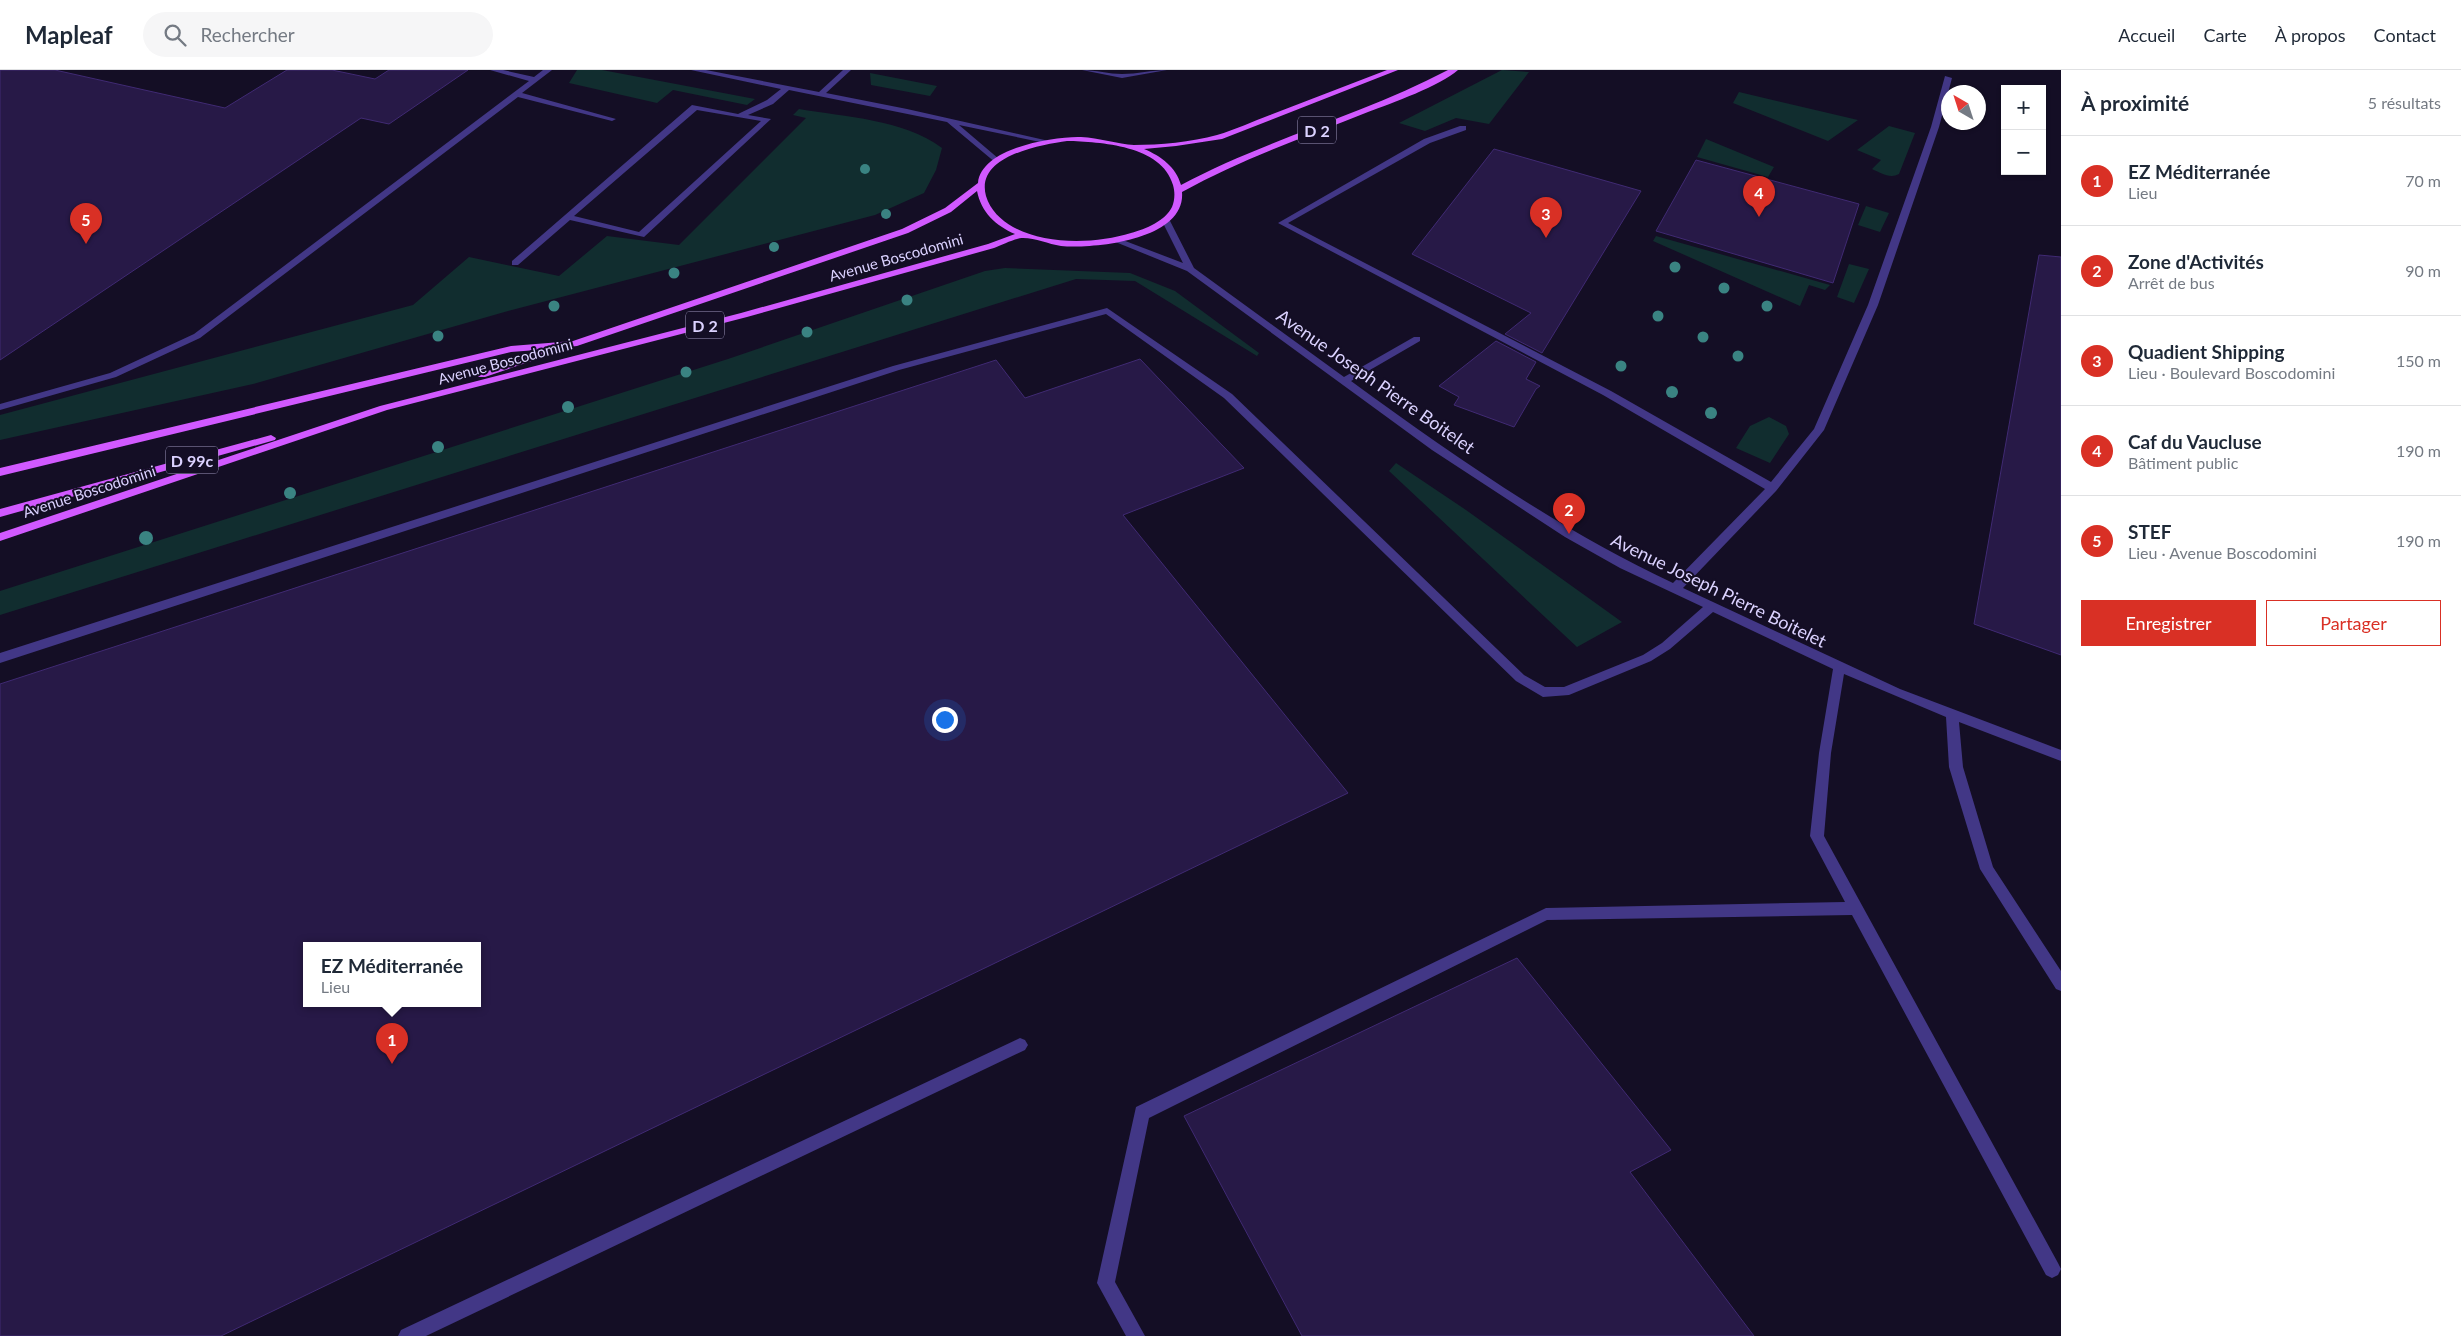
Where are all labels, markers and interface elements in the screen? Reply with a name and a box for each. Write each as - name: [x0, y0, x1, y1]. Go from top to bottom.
- search box: [143, 12, 493, 57]
- text: Mapleaf: [25, 20, 113, 49]
- icon: search: [161, 21, 189, 49]
- text: Rechercher: [201, 23, 295, 46]
- text: Accueil: [2118, 24, 2175, 46]
- text: Carte: [2203, 24, 2247, 46]
- text: À propos: [2275, 24, 2346, 46]
- text: Contact: [2374, 24, 2436, 46]
- north arrow: [1941, 85, 1986, 130]
- map controls: [2001, 85, 2046, 175]
- button: +: [2001, 85, 2046, 130]
- text: À proximité: [2081, 90, 2189, 115]
- text: 5 résultats: [2368, 93, 2441, 112]
- road number: D 2: [1298, 116, 1336, 144]
- button: −: [2001, 130, 2046, 175]
- text: EZ Méditerranée: [2128, 160, 2270, 183]
- text: 1: [2092, 171, 2102, 190]
- text: 70 m: [2405, 171, 2441, 190]
- pin: 4: [1743, 176, 1775, 217]
- text: Lieu: [2128, 183, 2157, 202]
- pin: 3: [1530, 197, 1562, 238]
- pin: 5: [70, 203, 102, 244]
- street label: Avenue Boscodomini: [827, 229, 965, 285]
- text: Zone d'Activités: [2128, 250, 2264, 273]
- text: 2: [2092, 261, 2102, 280]
- text: 90 m: [2405, 261, 2441, 280]
- text: Arrêt de bus: [2128, 273, 2215, 292]
- street label: Avenue Joseph Pierre Boitelet: [1273, 304, 1480, 458]
- road number: D 2: [686, 312, 724, 338]
- street label: Avenue Boscodomini: [436, 334, 574, 388]
- text: Quadient Shipping: [2128, 340, 2285, 363]
- text: 3: [2092, 351, 2102, 370]
- text: 150 m: [2396, 351, 2441, 370]
- text: Lieu · Boulevard Boscodomini: [2128, 363, 2335, 382]
- text: Caf du Vaucluse: [2128, 430, 2262, 453]
- text: 4: [2092, 441, 2102, 460]
- text: 190 m: [2396, 441, 2441, 460]
- road number: D 99c: [166, 446, 218, 474]
- text: Bâtiment public: [2128, 453, 2238, 472]
- street label: Avenue Boscodomini: [20, 461, 158, 521]
- pin: 2: [1553, 493, 1585, 534]
- text: STEF: [2128, 520, 2172, 543]
- street label: Avenue Joseph Pierre Boitelet: [1608, 528, 1831, 652]
- text: 5: [2092, 531, 2102, 550]
- text: 190 m: [2396, 531, 2441, 550]
- text: Lieu · Avenue Boscodomini: [2128, 543, 2317, 562]
- button: Enregistrer: [2081, 600, 2256, 646]
- button: Partager: [2266, 600, 2441, 646]
- your location: [932, 707, 958, 733]
- popup: [303, 942, 481, 1007]
- text: EZ Méditerranée: [321, 954, 463, 977]
- text: Lieu: [321, 977, 350, 996]
- pin: 1: [376, 1023, 408, 1064]

